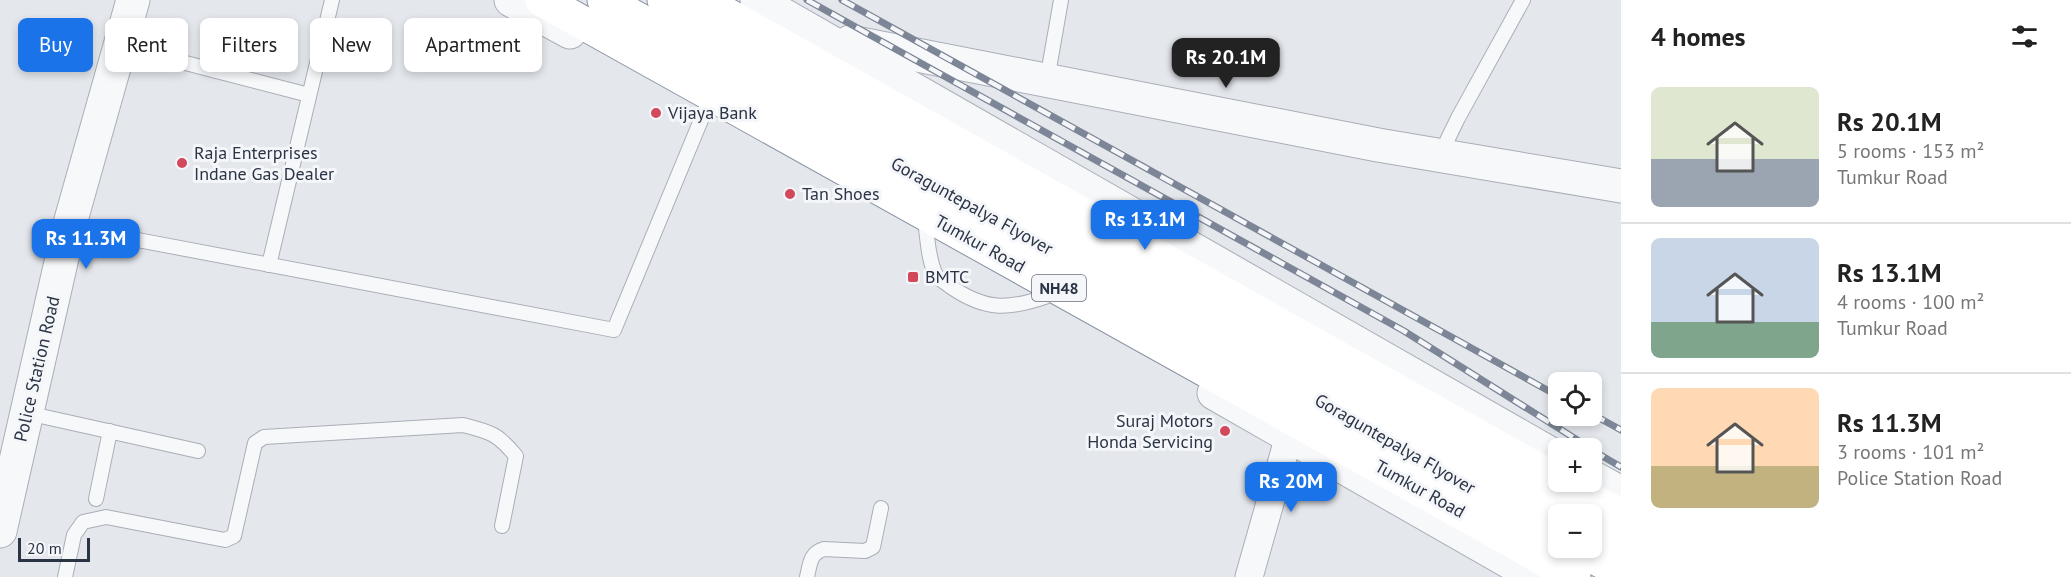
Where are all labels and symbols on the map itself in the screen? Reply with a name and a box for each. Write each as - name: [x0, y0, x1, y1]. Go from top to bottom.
- pin: Rs 20.1M: [1164, 38, 1288, 89]
- place label: Vijaya Bank: [667, 101, 757, 124]
- marker: Vijaya Bank: [649, 106, 663, 120]
- place label: Raja Enterprises Indane Gas Dealer: [194, 141, 334, 185]
- street label: Goraguntepalya Flyover: [887, 151, 1057, 260]
- marker: Raja Enterprises Indane Gas Dealer: [175, 156, 189, 170]
- place label: Tan Shoes: [802, 182, 879, 205]
- marker: Tan Shoes: [783, 187, 797, 201]
- pin: Rs 13.1M: [1083, 200, 1207, 251]
- street label: Tumkur Road: [931, 209, 1029, 278]
- pin: Rs 11.3M: [24, 219, 148, 270]
- place label: BMTC: [925, 265, 969, 288]
- marker: BMTC: [906, 270, 920, 284]
- road number: NH48: [1032, 275, 1086, 301]
- street label: Police Station Road: [9, 294, 64, 444]
- street label: Goraguntepalya Flyover: [1311, 388, 1480, 499]
- place label: Suraj Motors Honda Servicing: [1087, 409, 1213, 453]
- marker: Suraj Motors Honda Servicing: [1218, 424, 1232, 438]
- street label: Tumkur Road: [1371, 454, 1469, 523]
- pin: Rs 20M: [1242, 462, 1340, 513]
- scale bar: [18, 535, 90, 562]

